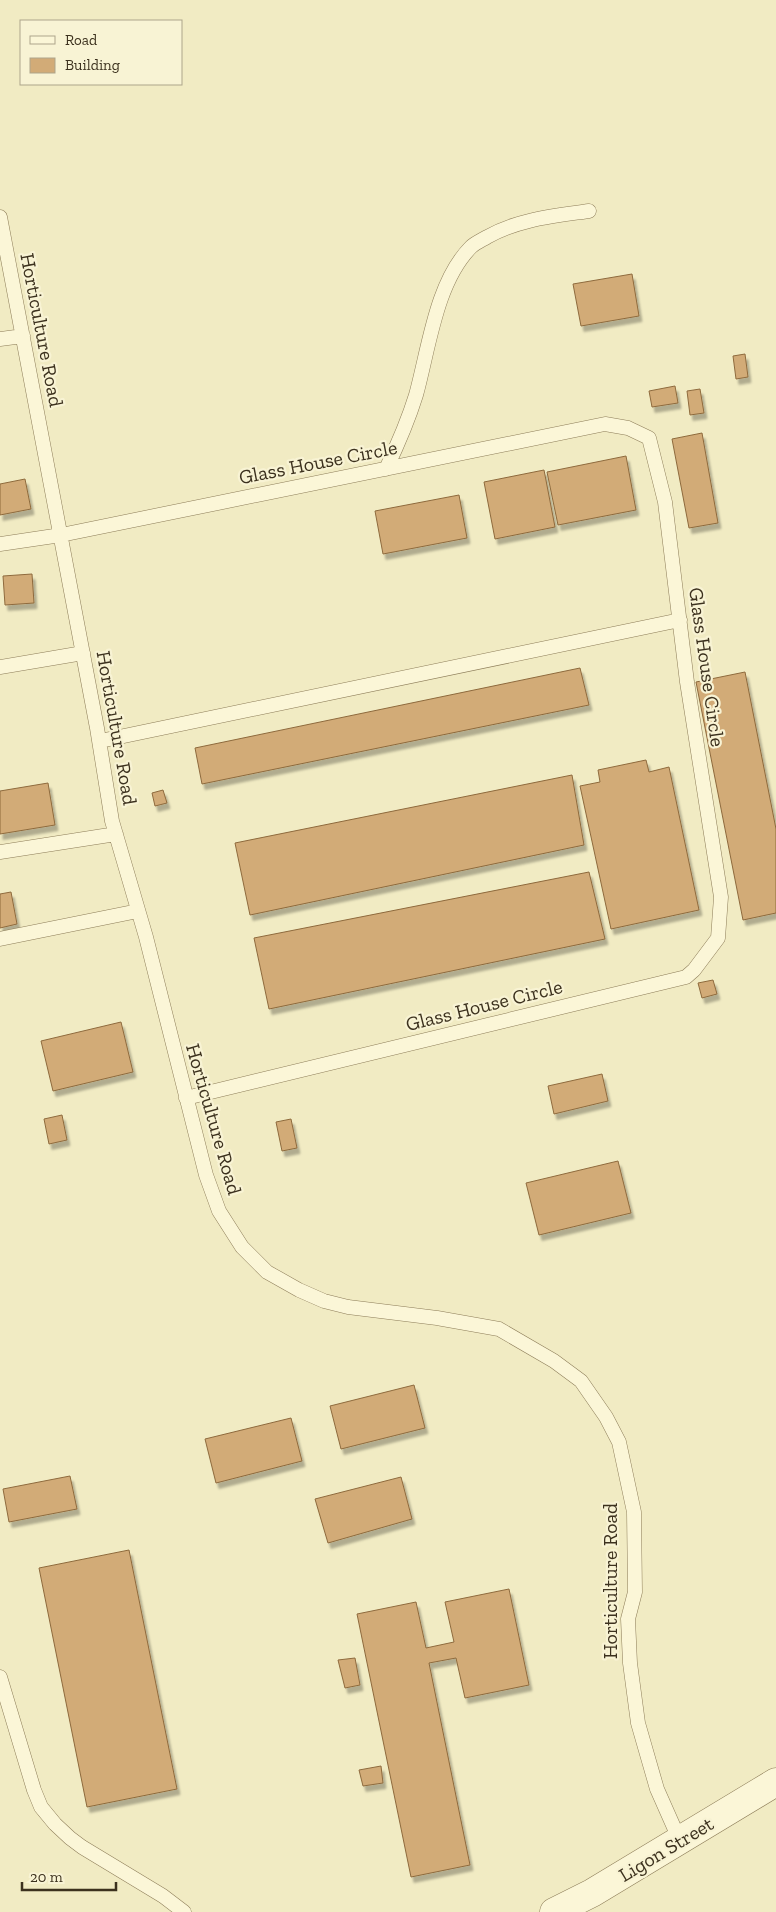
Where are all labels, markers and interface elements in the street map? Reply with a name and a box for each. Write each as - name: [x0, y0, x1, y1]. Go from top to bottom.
- legend: [20, 20, 182, 85]
- text: Road: [65, 31, 98, 49]
- text: Building: [65, 56, 120, 74]
- street label: Horticulture Road: [15, 251, 69, 409]
- street label: Glass House Circle: [237, 435, 399, 489]
- street label: Glass House Circle: [684, 586, 730, 748]
- street label: Horticulture Road: [92, 649, 142, 807]
- street label: Glass House Circle: [403, 974, 565, 1036]
- street label: Horticulture Road: [181, 1041, 247, 1197]
- street label: Horticulture Road: [598, 1503, 622, 1659]
- street label: Ligon Street: [614, 1811, 718, 1887]
- scale bar: [22, 1860, 116, 1892]
- text: 20 m: [30, 1868, 63, 1886]

